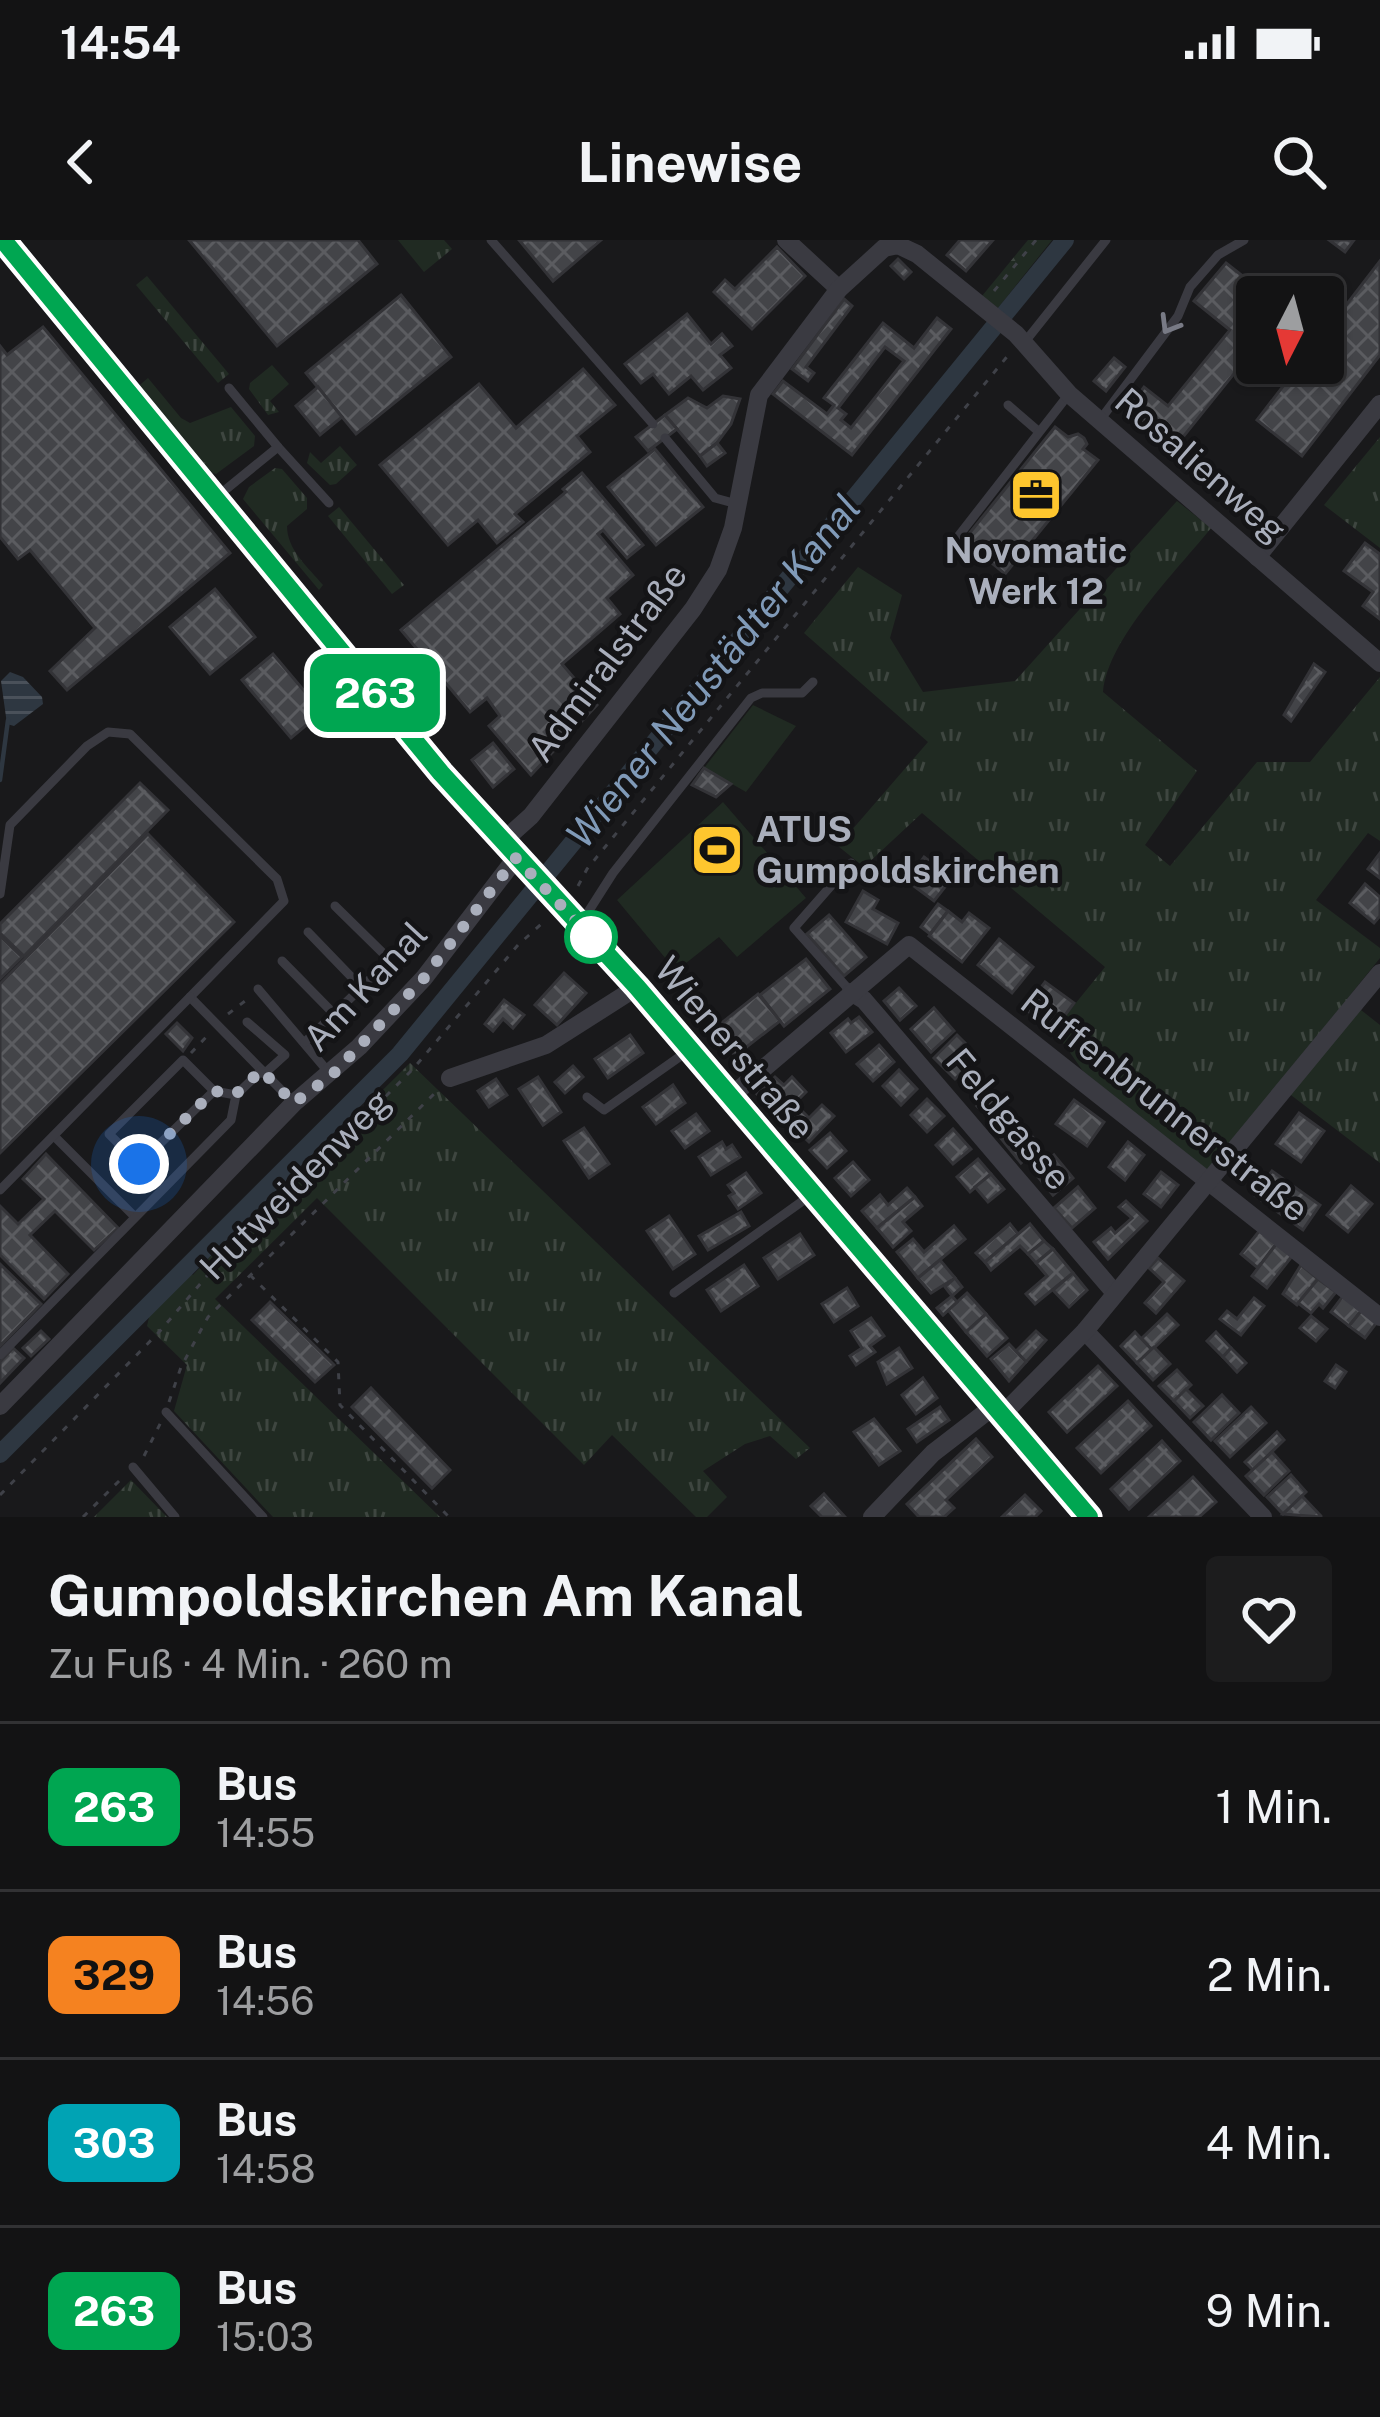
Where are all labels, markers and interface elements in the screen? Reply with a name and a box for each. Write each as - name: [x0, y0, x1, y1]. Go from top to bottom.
- text: 14:54: [60, 16, 181, 69]
- icon: back: [48, 129, 114, 195]
- icon: search: [1266, 129, 1332, 195]
- text: Linewise: [578, 131, 802, 194]
- north arrow: [1236, 276, 1344, 384]
- map controls: [1236, 276, 1344, 384]
- one-way arrow: [1161, 312, 1183, 334]
- street label: Rosalienweg: [1107, 379, 1295, 551]
- office icon: Novomatic Werk 12: [1008, 467, 1064, 523]
- water label: Wiener Neustädter Kanal: [556, 485, 870, 857]
- place label: Novomatic Werk 12: [945, 529, 1127, 612]
- street label: Admiralstraße: [519, 555, 695, 769]
- line badge: 263: [306, 654, 444, 732]
- text: 263: [334, 668, 416, 717]
- place label: ATUS Gumpoldskirchen: [756, 808, 1060, 891]
- sports icon: ATUS Gumpoldskirchen: [689, 822, 745, 878]
- unlabelled marker: [566, 912, 616, 962]
- street label: Am Kanal: [295, 913, 435, 1059]
- street label: Wienerstraße: [646, 948, 824, 1148]
- street label: Ruffenbrunnerstraße: [1013, 980, 1317, 1230]
- street label: Feldgasse: [938, 1040, 1080, 1198]
- street label: Hutweidenweg: [191, 1080, 399, 1288]
- your location: [109, 1134, 169, 1194]
- button: heart: [1206, 1556, 1332, 1682]
- text: Gumpoldskirchen Am Kanal: [48, 1562, 804, 1629]
- text: Zu Fuß · 4 Min. · 260 m: [48, 1641, 452, 1687]
- text: Bus: [216, 1757, 297, 1810]
- text: 1 Min.: [1215, 1780, 1332, 1833]
- text: 263: [73, 1782, 155, 1831]
- text: 14:55: [216, 1810, 315, 1856]
- text: Bus: [216, 1925, 297, 1978]
- text: 2 Min.: [1207, 1948, 1332, 2001]
- text: 329: [73, 1950, 155, 1999]
- text: 14:56: [216, 1978, 314, 2024]
- text: Bus: [216, 2093, 297, 2146]
- text: 4 Min.: [1205, 2116, 1332, 2169]
- text: 303: [73, 2118, 155, 2167]
- text: 14:58: [216, 2146, 315, 2192]
- text: Bus: [216, 2261, 297, 2314]
- text: 9 Min.: [1206, 2284, 1332, 2337]
- text: 263: [73, 2286, 155, 2335]
- text: 15:03: [216, 2314, 314, 2360]

